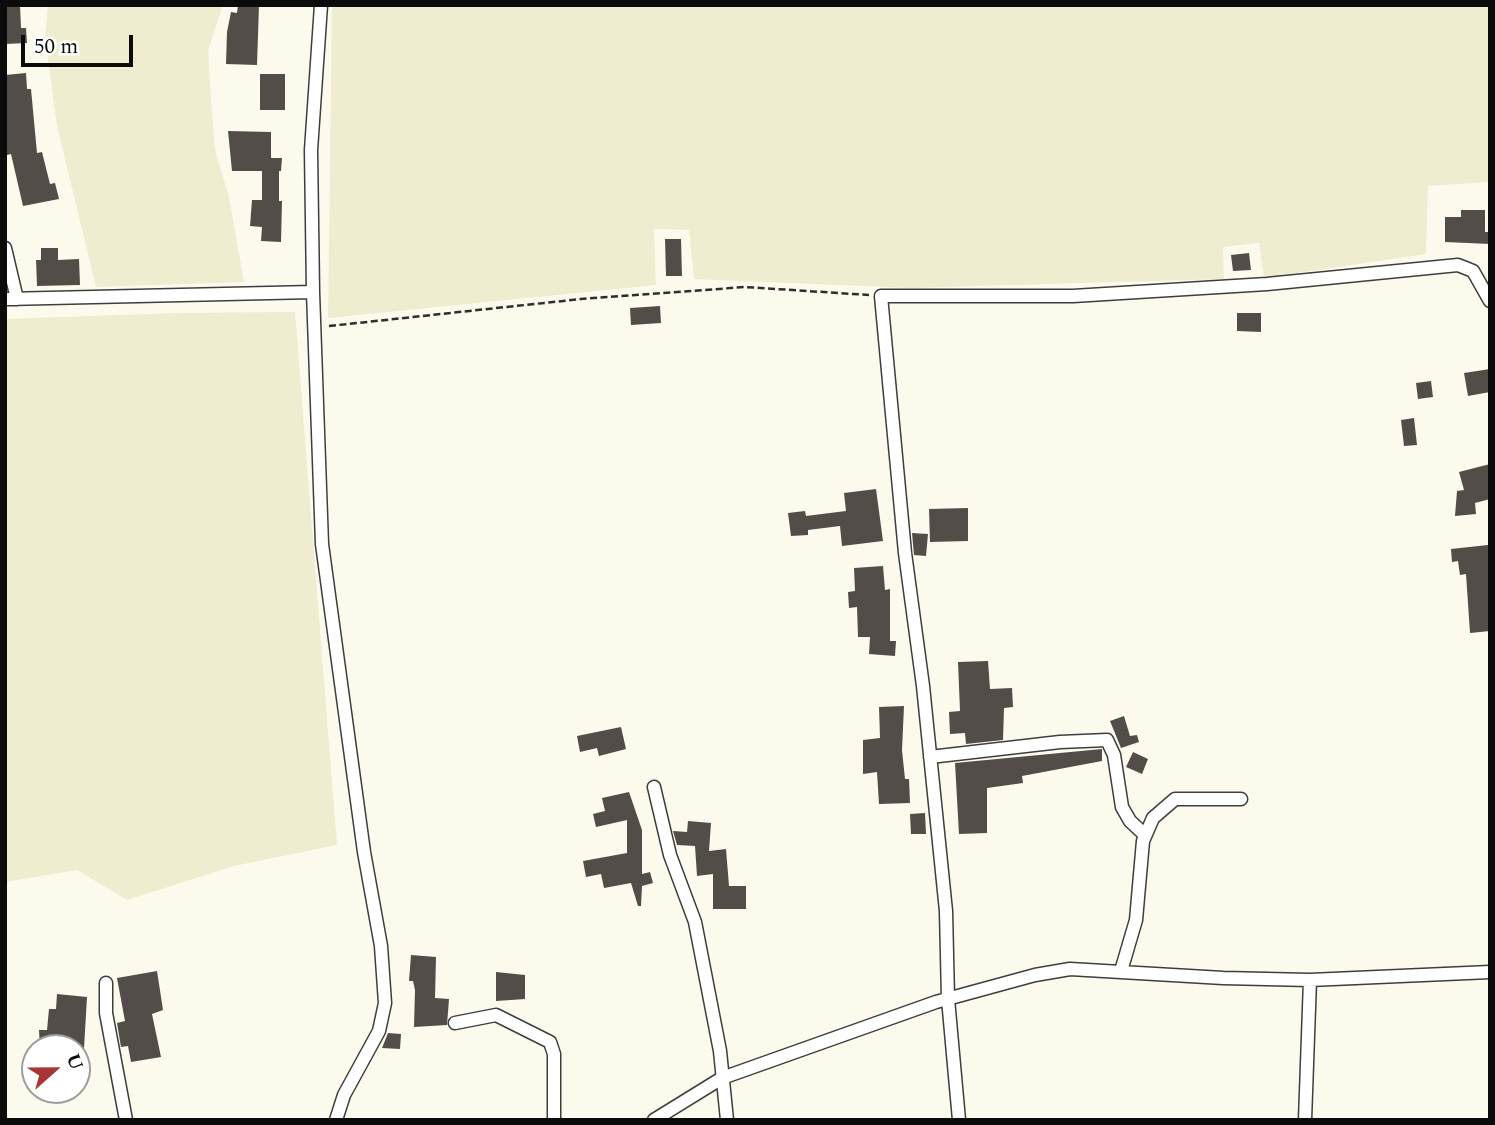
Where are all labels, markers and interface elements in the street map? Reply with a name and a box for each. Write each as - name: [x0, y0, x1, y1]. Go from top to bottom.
- scale bar: [24, 21, 136, 65]
- text: 50 m: [34, 31, 78, 63]
- north arrow: [21, 1034, 91, 1104]
- text: U: [58, 1049, 91, 1075]

